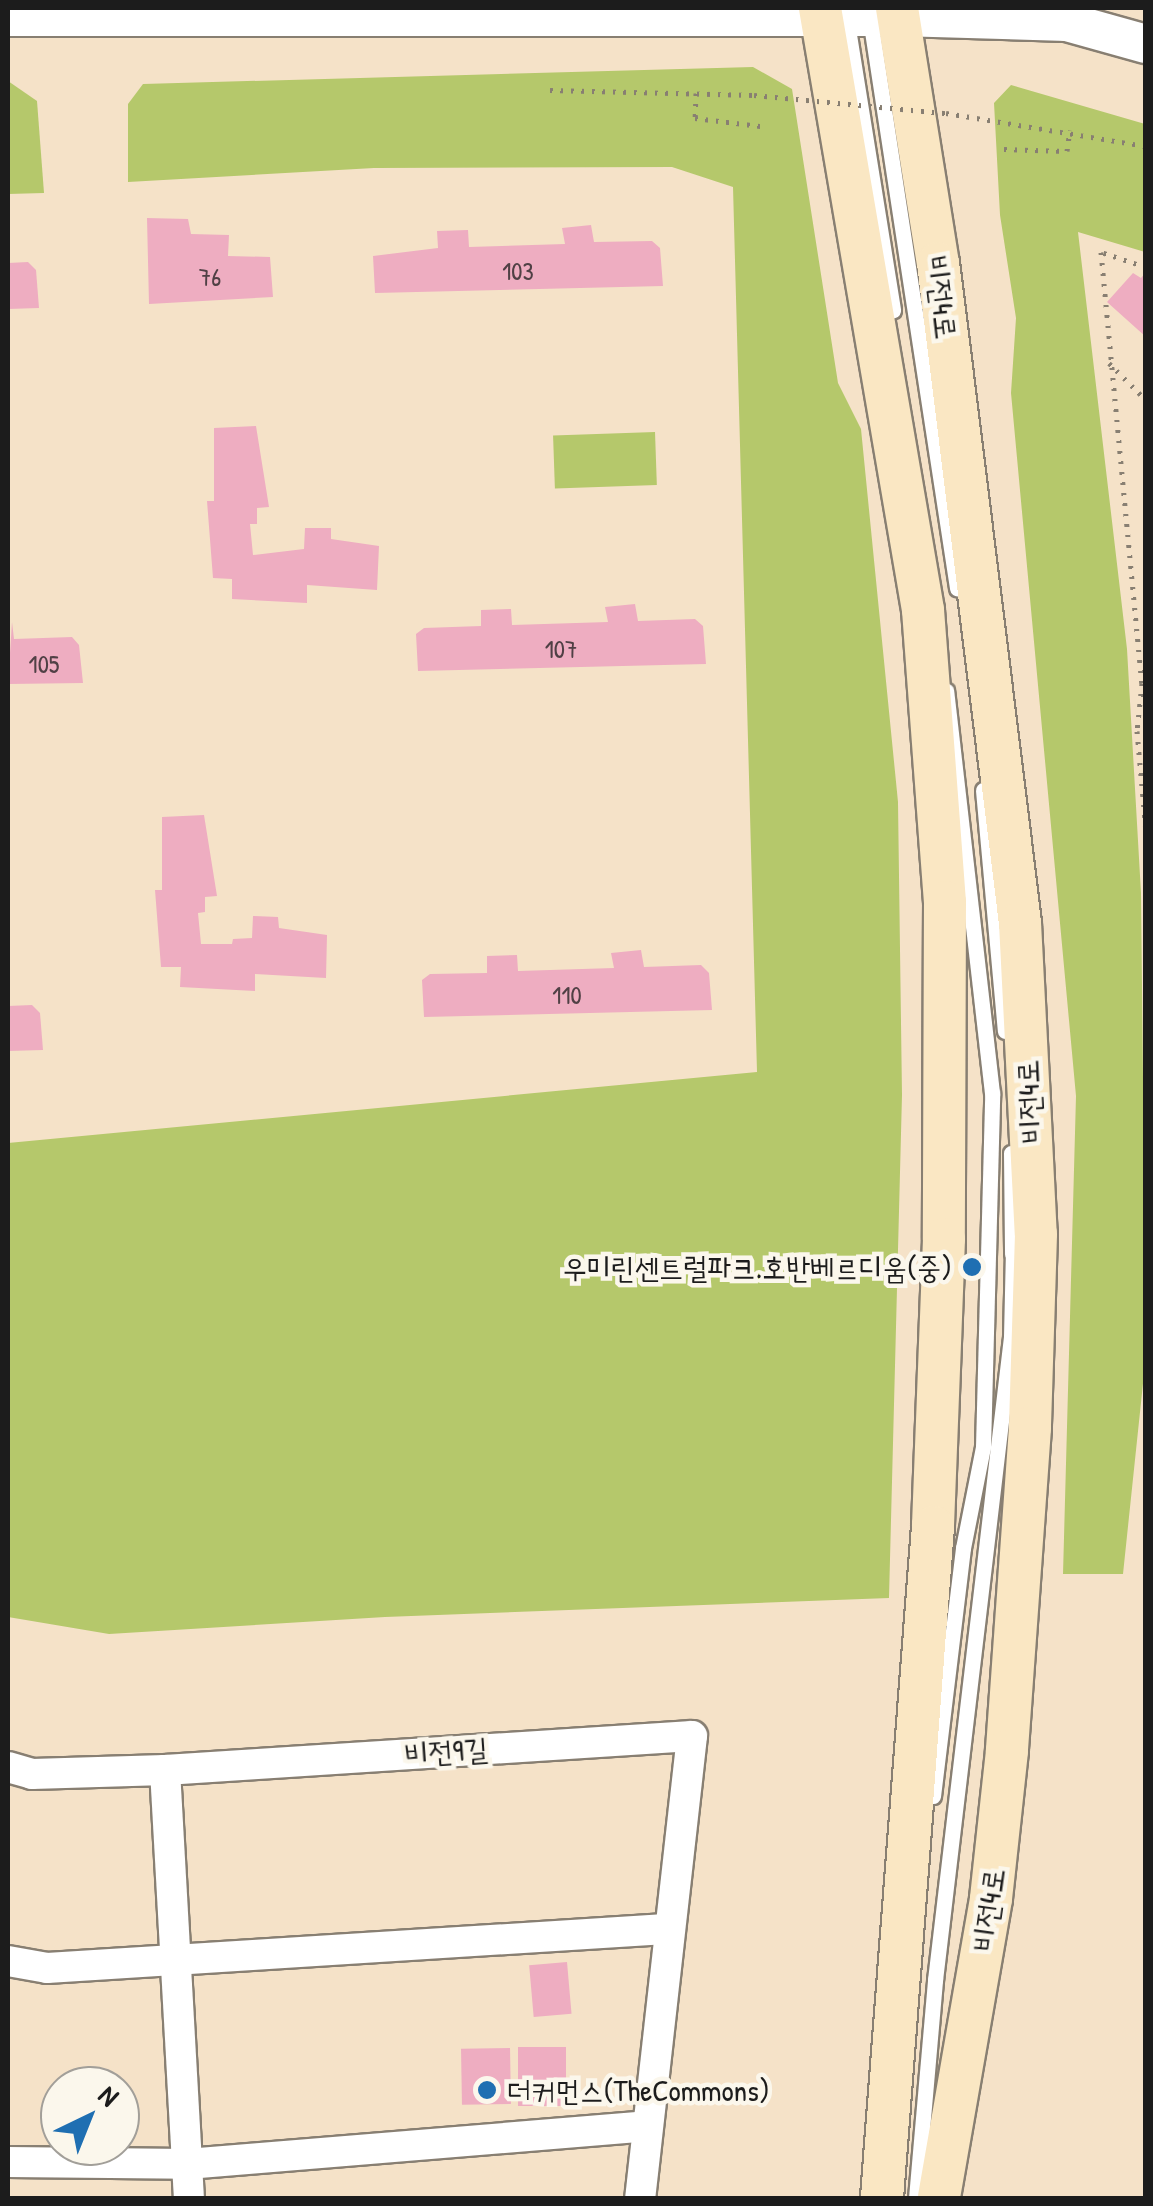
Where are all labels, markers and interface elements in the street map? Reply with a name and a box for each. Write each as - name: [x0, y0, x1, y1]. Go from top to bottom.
- street label: 비전4로: [919, 253, 965, 341]
- house number: 103: [502, 256, 534, 286]
- house number: 76: [199, 262, 221, 292]
- house number: 107: [545, 634, 577, 664]
- house number: 105: [29, 649, 59, 679]
- house number: 110: [552, 980, 582, 1010]
- street label: 비전4로: [1009, 1059, 1049, 1145]
- place label: 우미린센트럴파크.호반베르디움(중): [563, 1249, 952, 1285]
- marker: 우미린센트럴파크.호반베르디움(중): [961, 1256, 983, 1278]
- street label: 비전9길: [403, 1730, 489, 1772]
- street label: 비전4로: [964, 1866, 1012, 1954]
- north arrow: [40, 2066, 140, 2166]
- place label: 더커먼스(TheCommons): [507, 2072, 770, 2108]
- text: N: [91, 2077, 128, 2115]
- marker: 더커먼스(TheCommons): [476, 2079, 498, 2101]

